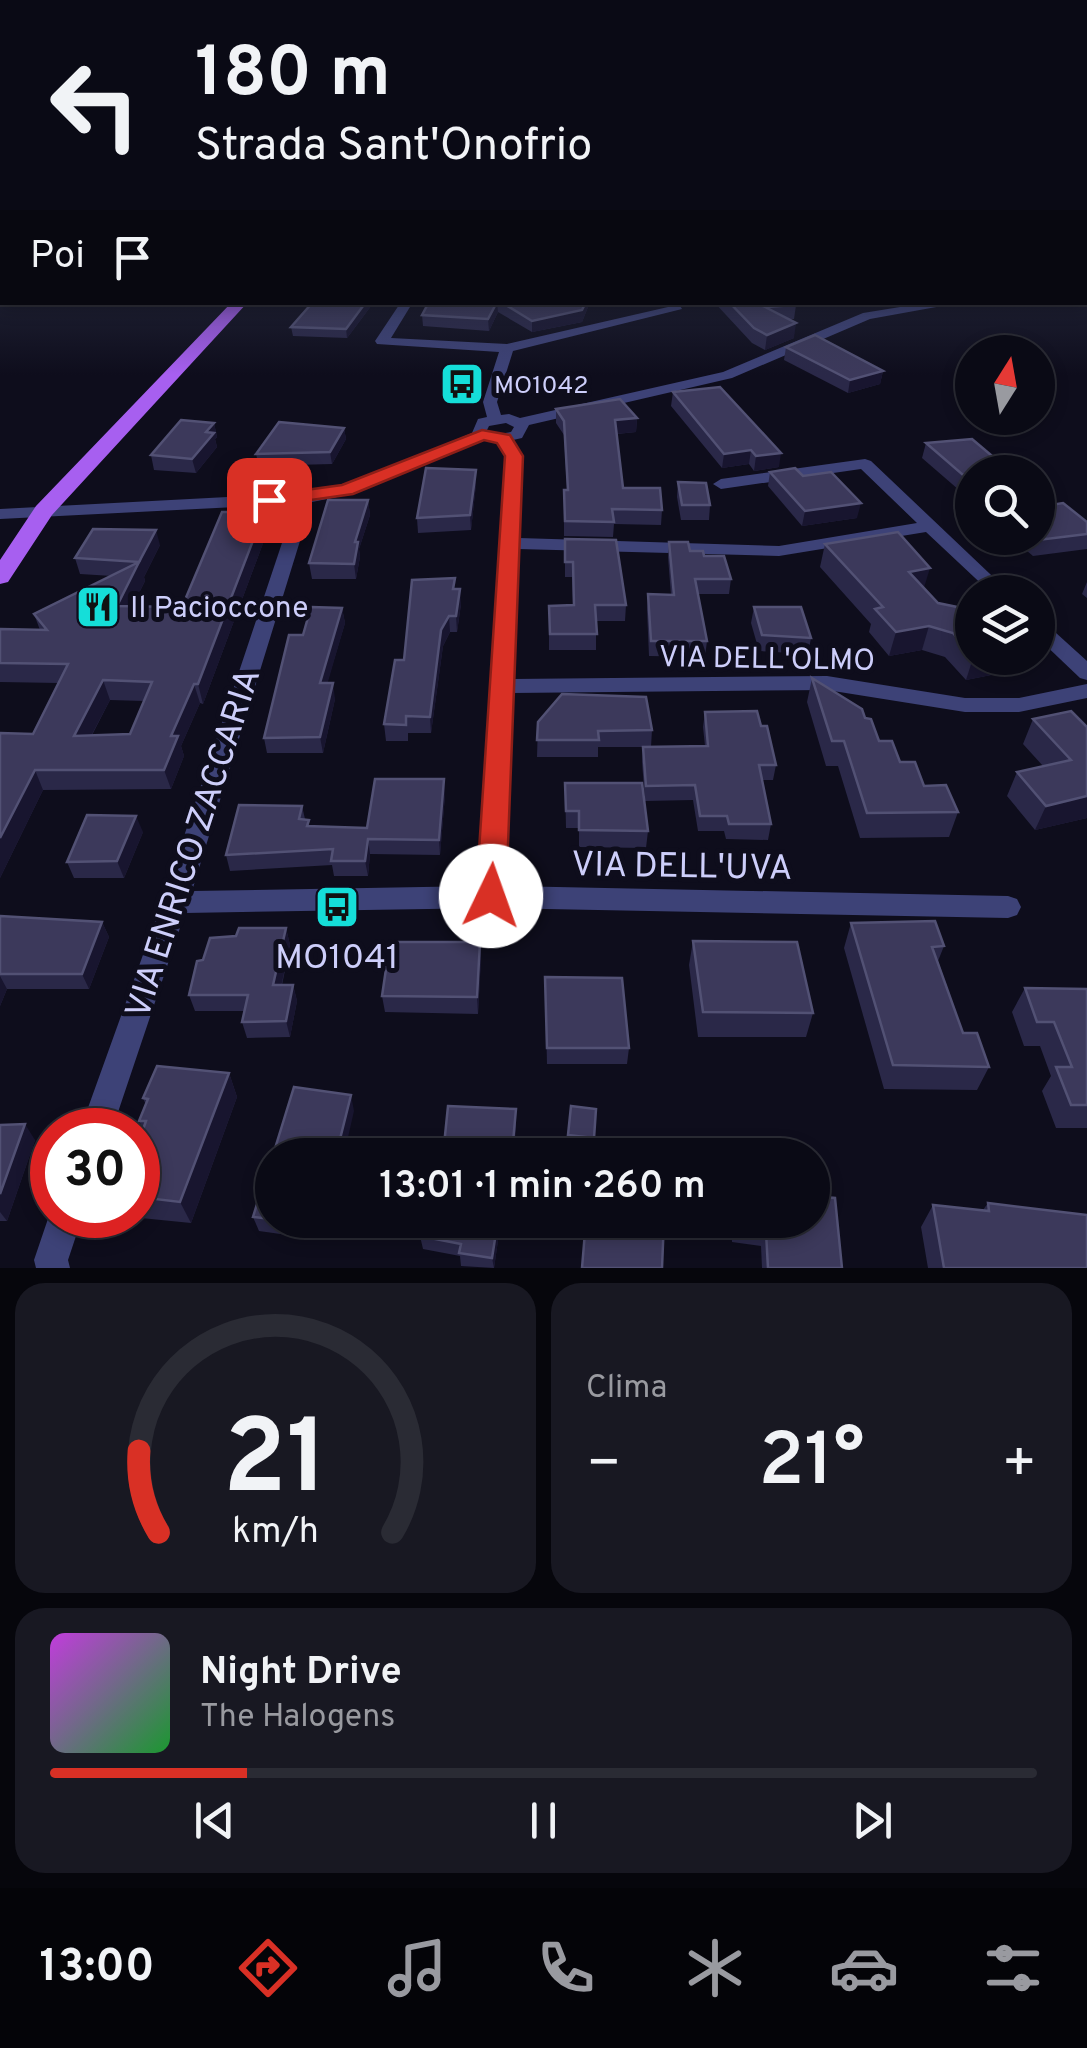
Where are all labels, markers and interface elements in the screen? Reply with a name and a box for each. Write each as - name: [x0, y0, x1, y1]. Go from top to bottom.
- text: 180 m: [195, 32, 391, 121]
- icon: left: [30, 40, 160, 170]
- text: Strada Sant'Onofrio: [195, 119, 592, 176]
- icon: arrive: [105, 230, 160, 285]
- text: Poi: [30, 233, 85, 282]
- north arrow: [955, 335, 1055, 435]
- map controls: [955, 335, 1055, 675]
- bus stop icon: MO1042: [439, 361, 485, 407]
- place label: MO1042: [494, 371, 588, 403]
- button: search: [955, 455, 1055, 555]
- pin: [227, 458, 312, 543]
- icon: arrive: [242, 473, 297, 528]
- button: layers: [955, 575, 1055, 675]
- restaurant icon: Il Pacioccone: [75, 584, 121, 630]
- place label: Il Pacioccone: [130, 591, 308, 628]
- street label: VIA DELL'OLMO: [659, 640, 875, 681]
- street label: VIA ENRICO ZACCARIA: [117, 663, 272, 1024]
- position arrow: [439, 844, 543, 948]
- street label: VIA DELL'UVA: [571, 844, 793, 892]
- bus stop icon: MO1041: [314, 884, 360, 930]
- place label: MO1041: [275, 937, 399, 981]
- speed limit sign: 30: [30, 1108, 160, 1238]
- text: 13:01 · 1 min · 260 m: [379, 1163, 706, 1212]
- text: Clima: [586, 1369, 667, 1409]
- text: 21: [223, 1398, 328, 1530]
- text: 21°: [758, 1417, 865, 1512]
- text: −: [586, 1431, 621, 1501]
- text: +: [1002, 1431, 1037, 1501]
- text: km/h: [232, 1510, 319, 1556]
- text: Night Drive: [200, 1649, 402, 1698]
- text: The Halogens: [200, 1698, 395, 1738]
- icon: previous: [187, 1793, 242, 1848]
- icon: pause: [516, 1793, 571, 1848]
- icon: next: [845, 1793, 900, 1848]
- icon: directions: [233, 1933, 303, 2003]
- icon: music: [382, 1933, 452, 2003]
- icon: phone: [531, 1933, 601, 2003]
- icon: climate: [680, 1933, 750, 2003]
- icon: car: [829, 1933, 899, 2003]
- icon: filters: [978, 1933, 1048, 2003]
- text: 13:00: [39, 1940, 155, 1997]

